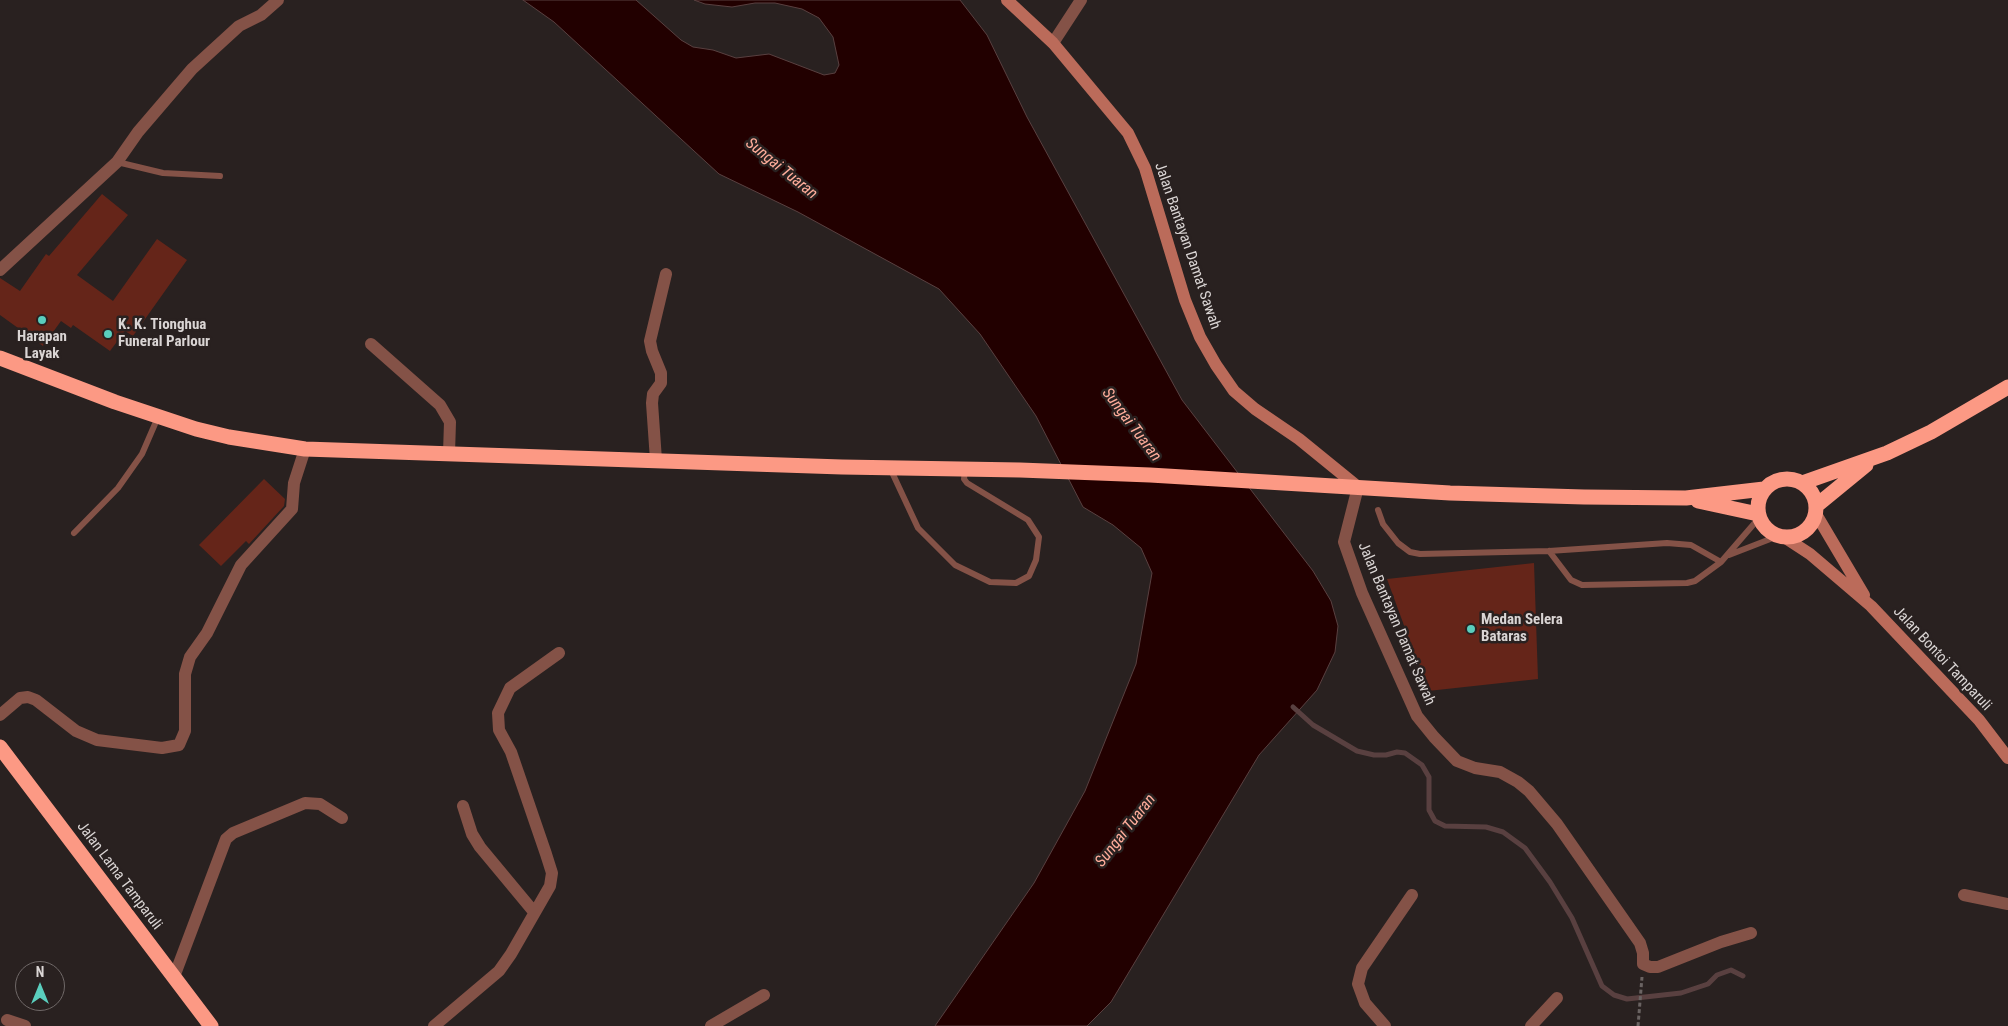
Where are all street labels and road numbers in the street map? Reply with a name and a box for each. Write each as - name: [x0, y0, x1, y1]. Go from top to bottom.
- street label: Jalan Bantayan Damat Sawah: [1150, 160, 1224, 332]
- street label: Jalan Bantayan Damat Sawah: [1353, 540, 1439, 708]
- street label: Jalan Bontoi Tamparuli: [1889, 603, 1995, 715]
- street label: Jalan Lama Tamparuli: [72, 818, 166, 934]

